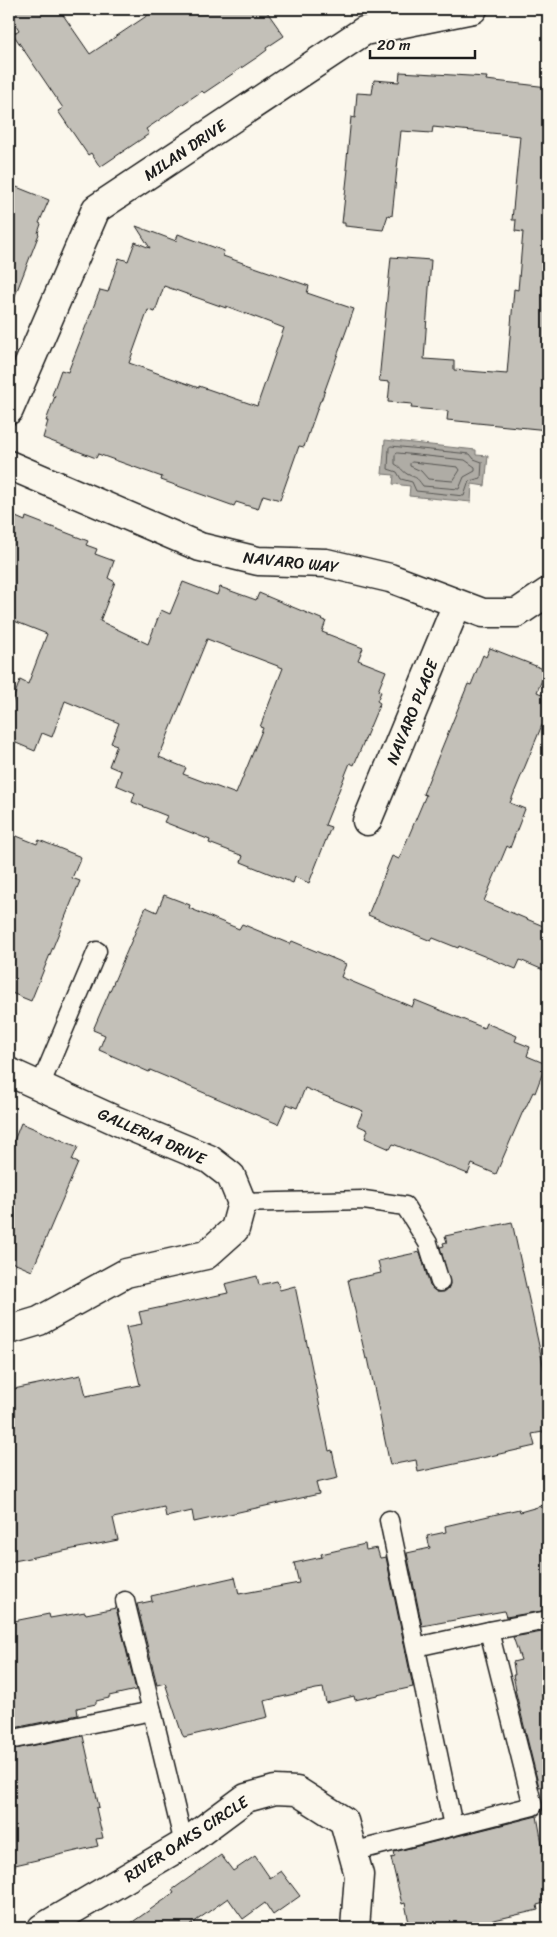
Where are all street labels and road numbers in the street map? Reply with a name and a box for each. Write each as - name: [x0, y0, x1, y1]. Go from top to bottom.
- street label: MILAN DRIVE: [137, 111, 233, 189]
- street label: NAVARO WAY: [242, 543, 341, 582]
- street label: NAVARO PLACE: [378, 654, 447, 769]
- street label: GALLERIA DRIVE: [93, 1099, 212, 1173]
- street label: RIVER OAKS CIRCLE: [118, 1787, 255, 1890]

